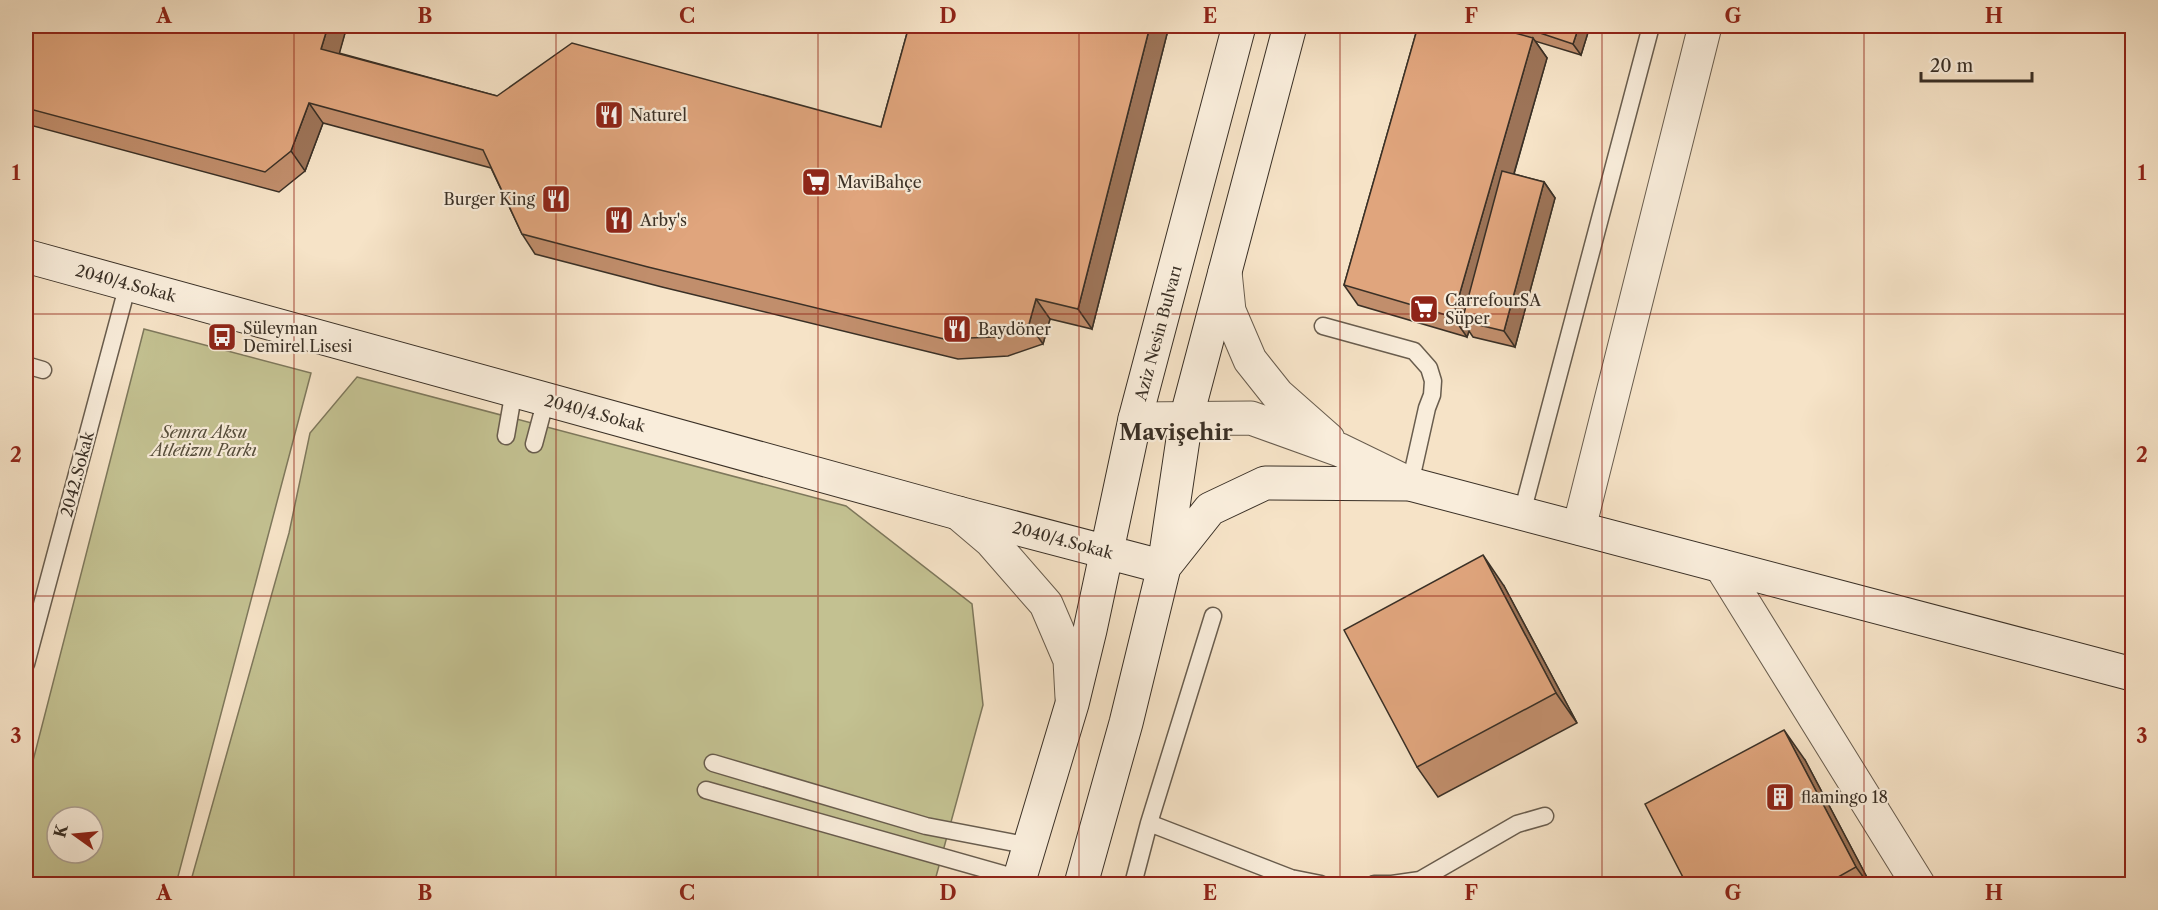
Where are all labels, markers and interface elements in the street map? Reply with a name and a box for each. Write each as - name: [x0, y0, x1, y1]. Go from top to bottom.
- text: A: [155, 4, 172, 28]
- text: B: [418, 4, 433, 28]
- text: C: [679, 4, 695, 28]
- text: D: [939, 4, 957, 28]
- text: E: [1203, 4, 1217, 28]
- text: F: [1464, 4, 1478, 28]
- text: G: [1725, 4, 1742, 28]
- text: H: [1985, 4, 2003, 28]
- scale bar: [1921, 45, 2032, 83]
- text: 20 m: [1930, 55, 1974, 77]
- restaurant icon: Naturel: [593, 99, 625, 131]
- place label: Naturel: [630, 105, 687, 125]
- text: 1: [12, 161, 21, 185]
- text: 1: [2138, 161, 2147, 185]
- supermarket icon: MaviBahçe: [800, 166, 832, 198]
- place label: MaviBahçe: [837, 172, 922, 192]
- restaurant icon: Burger King: [540, 183, 572, 215]
- place label: Burger King: [444, 189, 536, 209]
- restaurant icon: Arby's: [603, 204, 635, 236]
- place label: Arby's: [639, 210, 687, 230]
- street label: 2040/4.Sokak: [74, 260, 179, 306]
- street label: Aziz Nesin Bulvarı: [1130, 263, 1186, 404]
- place label: CarrefourSA Süper: [1445, 290, 1542, 328]
- supermarket icon: CarrefourSA Süper: [1408, 293, 1440, 325]
- restaurant icon: Baydöner: [941, 313, 973, 345]
- place label: Süleyman Demirel Lisesi: [243, 318, 352, 356]
- place label: Baydöner: [978, 319, 1051, 339]
- bus stop icon: Süleyman Demirel Lisesi: [206, 321, 238, 353]
- street label: 2040/4.Sokak: [543, 390, 648, 436]
- district label: Mavişehir: [1119, 419, 1233, 446]
- park label: Semra Aksu Atletizm Parkı: [148, 422, 257, 460]
- street label: 2042.Sokak: [56, 428, 98, 519]
- text: 2: [10, 443, 22, 467]
- text: 2: [2136, 443, 2148, 467]
- street label: 2040/4.Sokak: [1011, 517, 1116, 563]
- text: 3: [10, 724, 22, 748]
- text: 3: [2136, 724, 2148, 748]
- building icon: flamingo 18: [1764, 781, 1796, 813]
- place label: flamingo 18: [1801, 787, 1888, 807]
- north arrow: [45, 805, 105, 865]
- text: K: [49, 821, 72, 840]
- text: A: [155, 881, 172, 905]
- text: B: [418, 881, 433, 905]
- text: C: [679, 881, 695, 905]
- text: D: [939, 881, 957, 905]
- text: E: [1203, 881, 1217, 905]
- text: F: [1464, 881, 1478, 905]
- text: G: [1725, 881, 1742, 905]
- text: H: [1985, 881, 2003, 905]

